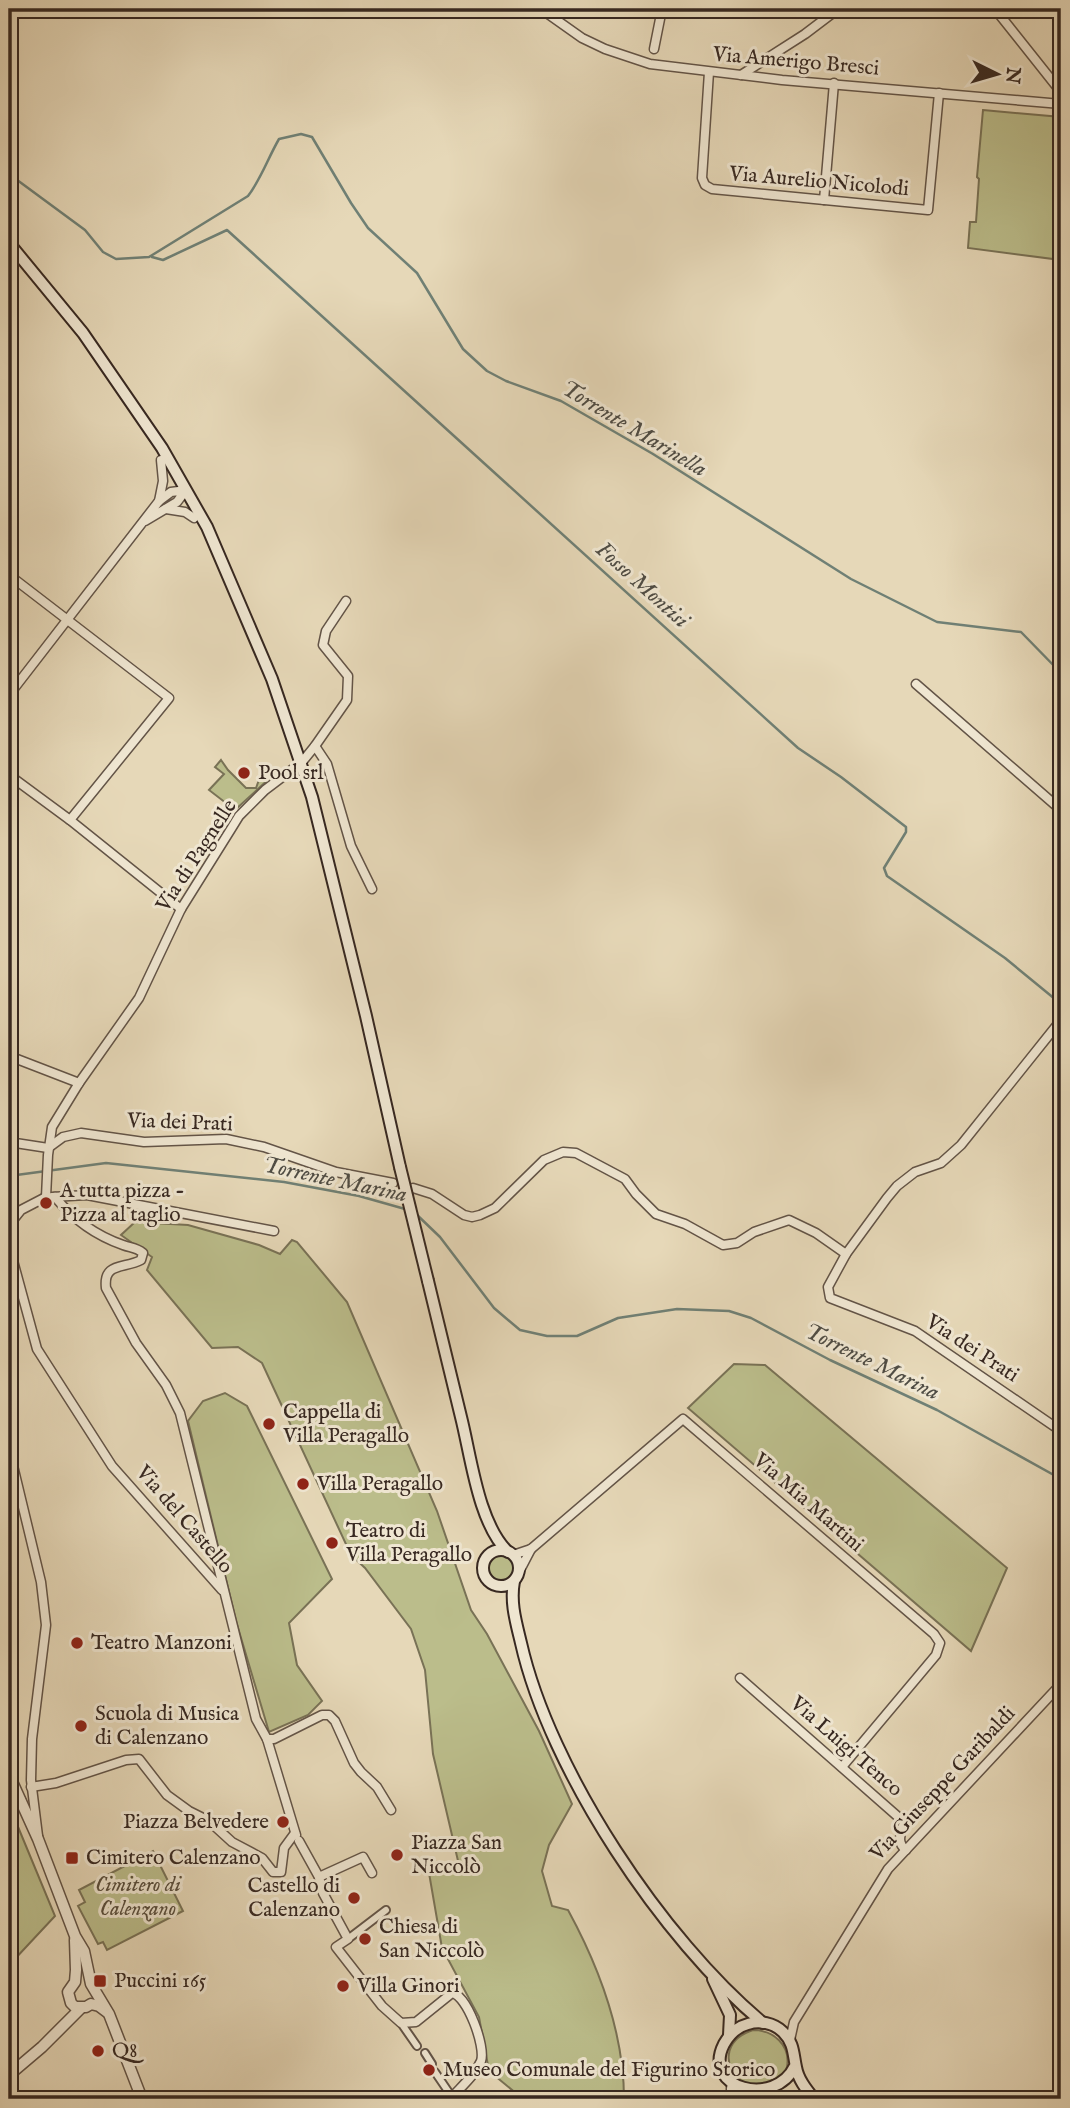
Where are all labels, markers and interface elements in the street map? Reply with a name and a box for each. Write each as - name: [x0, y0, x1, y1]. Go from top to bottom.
- north arrow: [962, 38, 1032, 108]
- street label: Via Amerigo Bresci: [711, 41, 880, 83]
- text: N: [999, 65, 1025, 85]
- street label: Via Aurelio Nicolodi: [727, 161, 910, 203]
- water label: Torrente Marinella: [556, 374, 712, 484]
- water label: Fosso Montisi: [589, 535, 696, 636]
- place label: Pool srl: [258, 760, 324, 787]
- marker: Pool srl: [236, 765, 252, 781]
- street label: Via di Pagnelle: [150, 794, 244, 918]
- street label: Via dei Prati: [126, 1108, 233, 1138]
- water label: Torrente Marina: [260, 1151, 410, 1209]
- place label: A tutta pizza - Pizza al taglio: [59, 1178, 185, 1229]
- marker: A tutta pizza - Pizza al taglio: [38, 1195, 54, 1211]
- street label: Via dei Prati: [919, 1308, 1024, 1389]
- water label: Torrente Marina: [800, 1317, 944, 1407]
- place label: Cappella di Villa Peragallo: [282, 1399, 409, 1450]
- marker: Cappella di Villa Peragallo: [261, 1416, 277, 1432]
- street label: Via Mia Martini: [746, 1447, 869, 1559]
- street label: Via del Castello: [129, 1459, 239, 1580]
- place label: Villa Peragallo: [316, 1471, 443, 1498]
- marker: Villa Peragallo: [295, 1476, 311, 1492]
- place label: Teatro di Villa Peragallo: [345, 1518, 472, 1569]
- marker: Teatro di Villa Peragallo: [324, 1535, 340, 1551]
- place label: Teatro Manzoni: [91, 1630, 232, 1657]
- marker: Teatro Manzoni: [69, 1635, 85, 1651]
- street label: Via Luigi Tenco: [783, 1690, 908, 1803]
- place label: Scuola di Musica di Calenzano: [95, 1701, 240, 1752]
- street label: Via Giuseppe Garibaldi: [864, 1701, 1022, 1868]
- marker: Scuola di Musica di Calenzano: [73, 1718, 89, 1734]
- place label: Piazza Belvedere: [123, 1809, 269, 1836]
- marker: Piazza Belvedere: [275, 1814, 291, 1830]
- place label: Piazza San Niccolò: [411, 1830, 502, 1881]
- place label: Cimitero Calenzano: [86, 1845, 261, 1872]
- marker: Piazza San Niccolò: [389, 1847, 405, 1863]
- marker: Cimitero Calenzano: [64, 1850, 80, 1866]
- park label: Cimitero di Calenzano: [95, 1872, 183, 1923]
- place label: Castello di Calenzano: [248, 1873, 340, 1924]
- marker: Castello di Calenzano: [346, 1890, 362, 1906]
- place label: Chiesa di San Niccolò: [379, 1914, 484, 1965]
- marker: Chiesa di San Niccolò: [357, 1931, 373, 1947]
- place label: Puccini 165: [114, 1968, 207, 1995]
- marker: Puccini 165: [92, 1973, 108, 1989]
- place label: Villa Ginori: [356, 1973, 460, 2000]
- marker: Villa Ginori: [335, 1978, 351, 1994]
- place label: Q8: [112, 2038, 144, 2065]
- marker: Q8: [90, 2043, 106, 2059]
- place label: Museo Comunale del Figurino Storico: [443, 2057, 775, 2084]
- marker: Museo Comunale del Figurino Storico: [421, 2062, 437, 2078]

